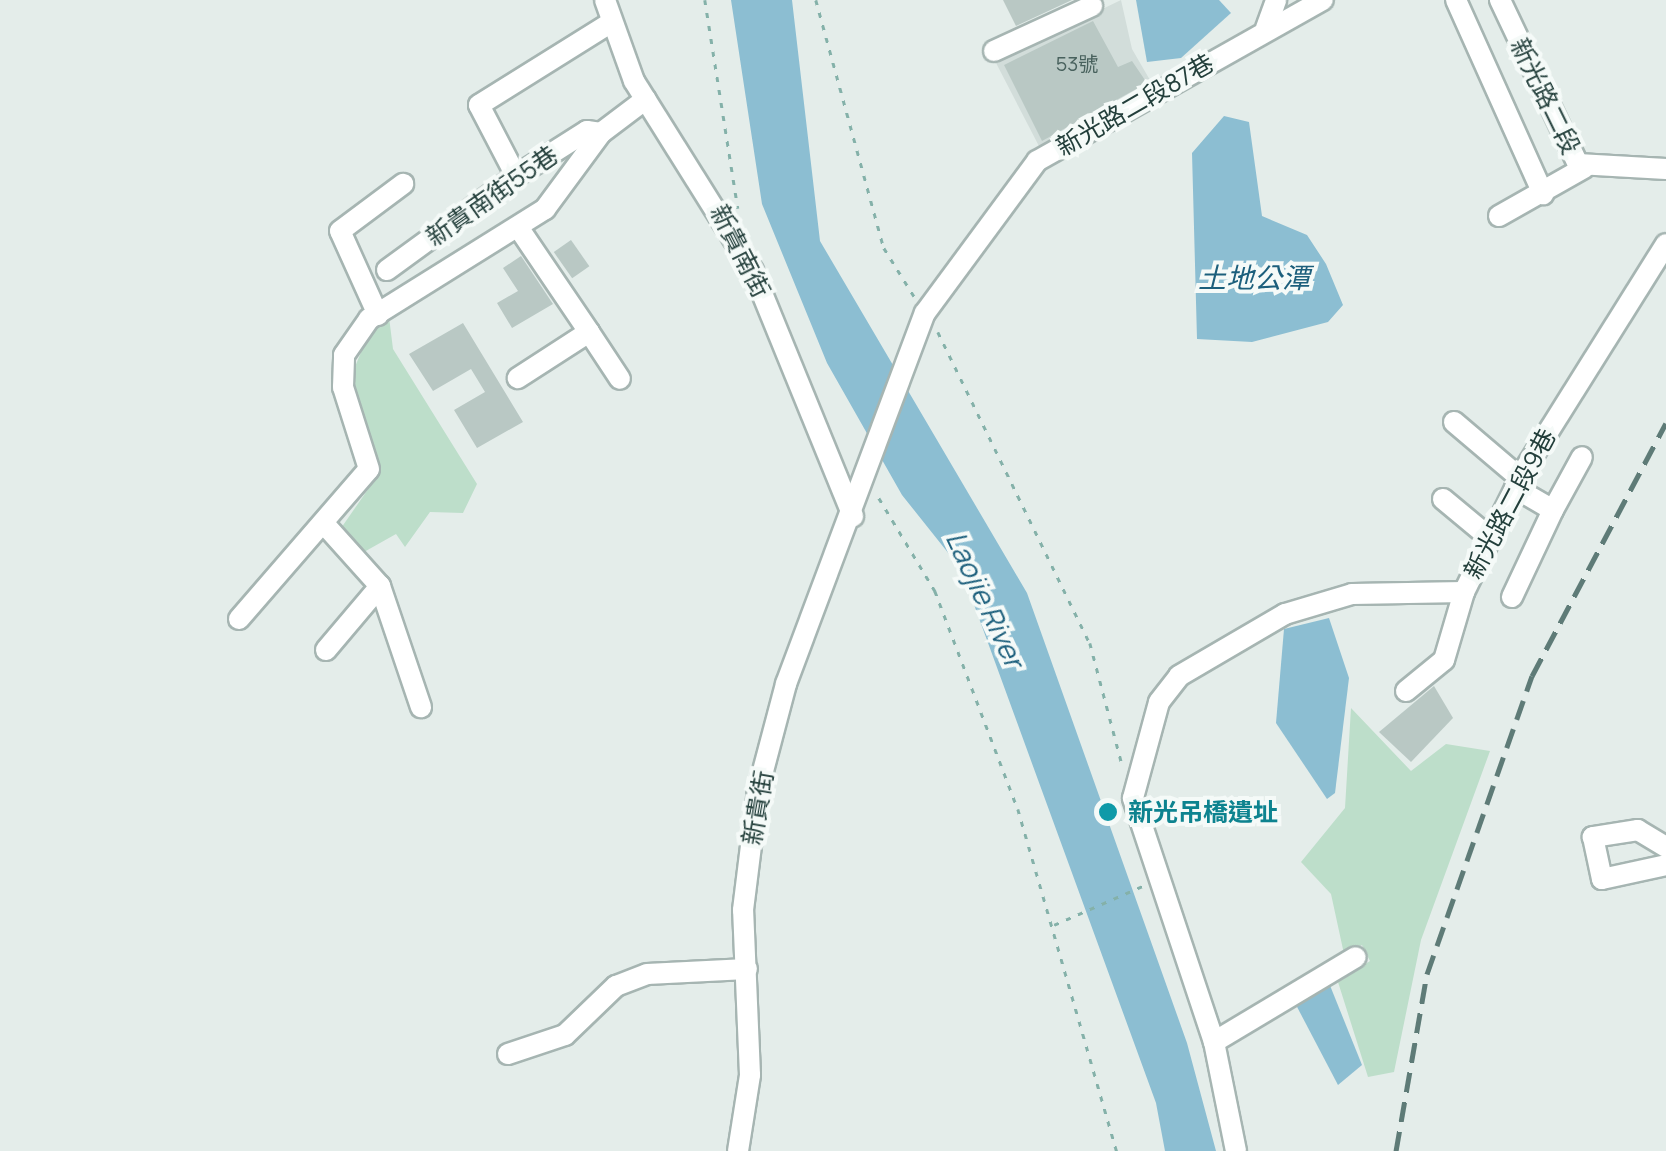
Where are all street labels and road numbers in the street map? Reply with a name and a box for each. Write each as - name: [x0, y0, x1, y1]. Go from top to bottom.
- street label: 新光路二段: [1504, 33, 1586, 159]
- street label: 新光路二段87巷: [1051, 48, 1219, 162]
- street label: 新貴南街55巷: [420, 140, 564, 252]
- street label: 新貴南街: [704, 200, 776, 302]
- street label: 新光路二段9巷: [1458, 424, 1562, 584]
- street label: 新貴街: [737, 768, 779, 848]

